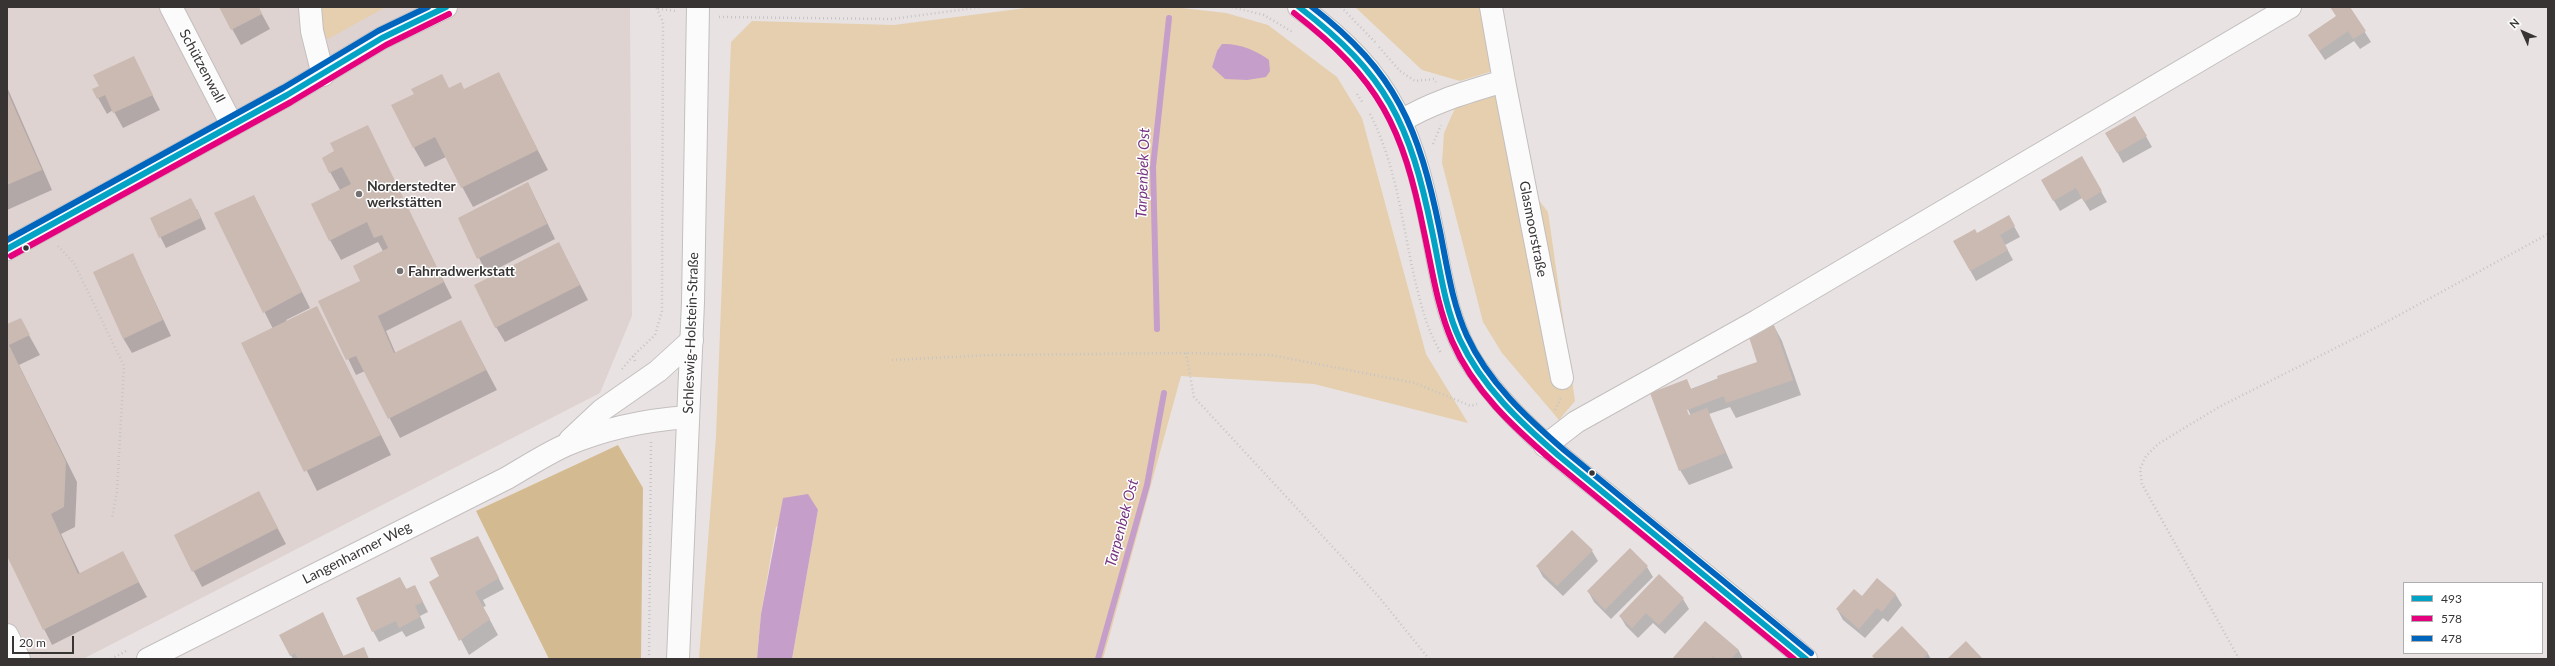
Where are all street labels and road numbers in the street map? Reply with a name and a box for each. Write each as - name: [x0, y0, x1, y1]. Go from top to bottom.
- street label: Schützenwall: [176, 26, 228, 106]
- street label: Glasmoorstraße: [1515, 180, 1551, 278]
- street label: Schleswig-Holstein-Straße: [680, 252, 702, 414]
- street label: Langenharmer Weg: [300, 518, 414, 588]

